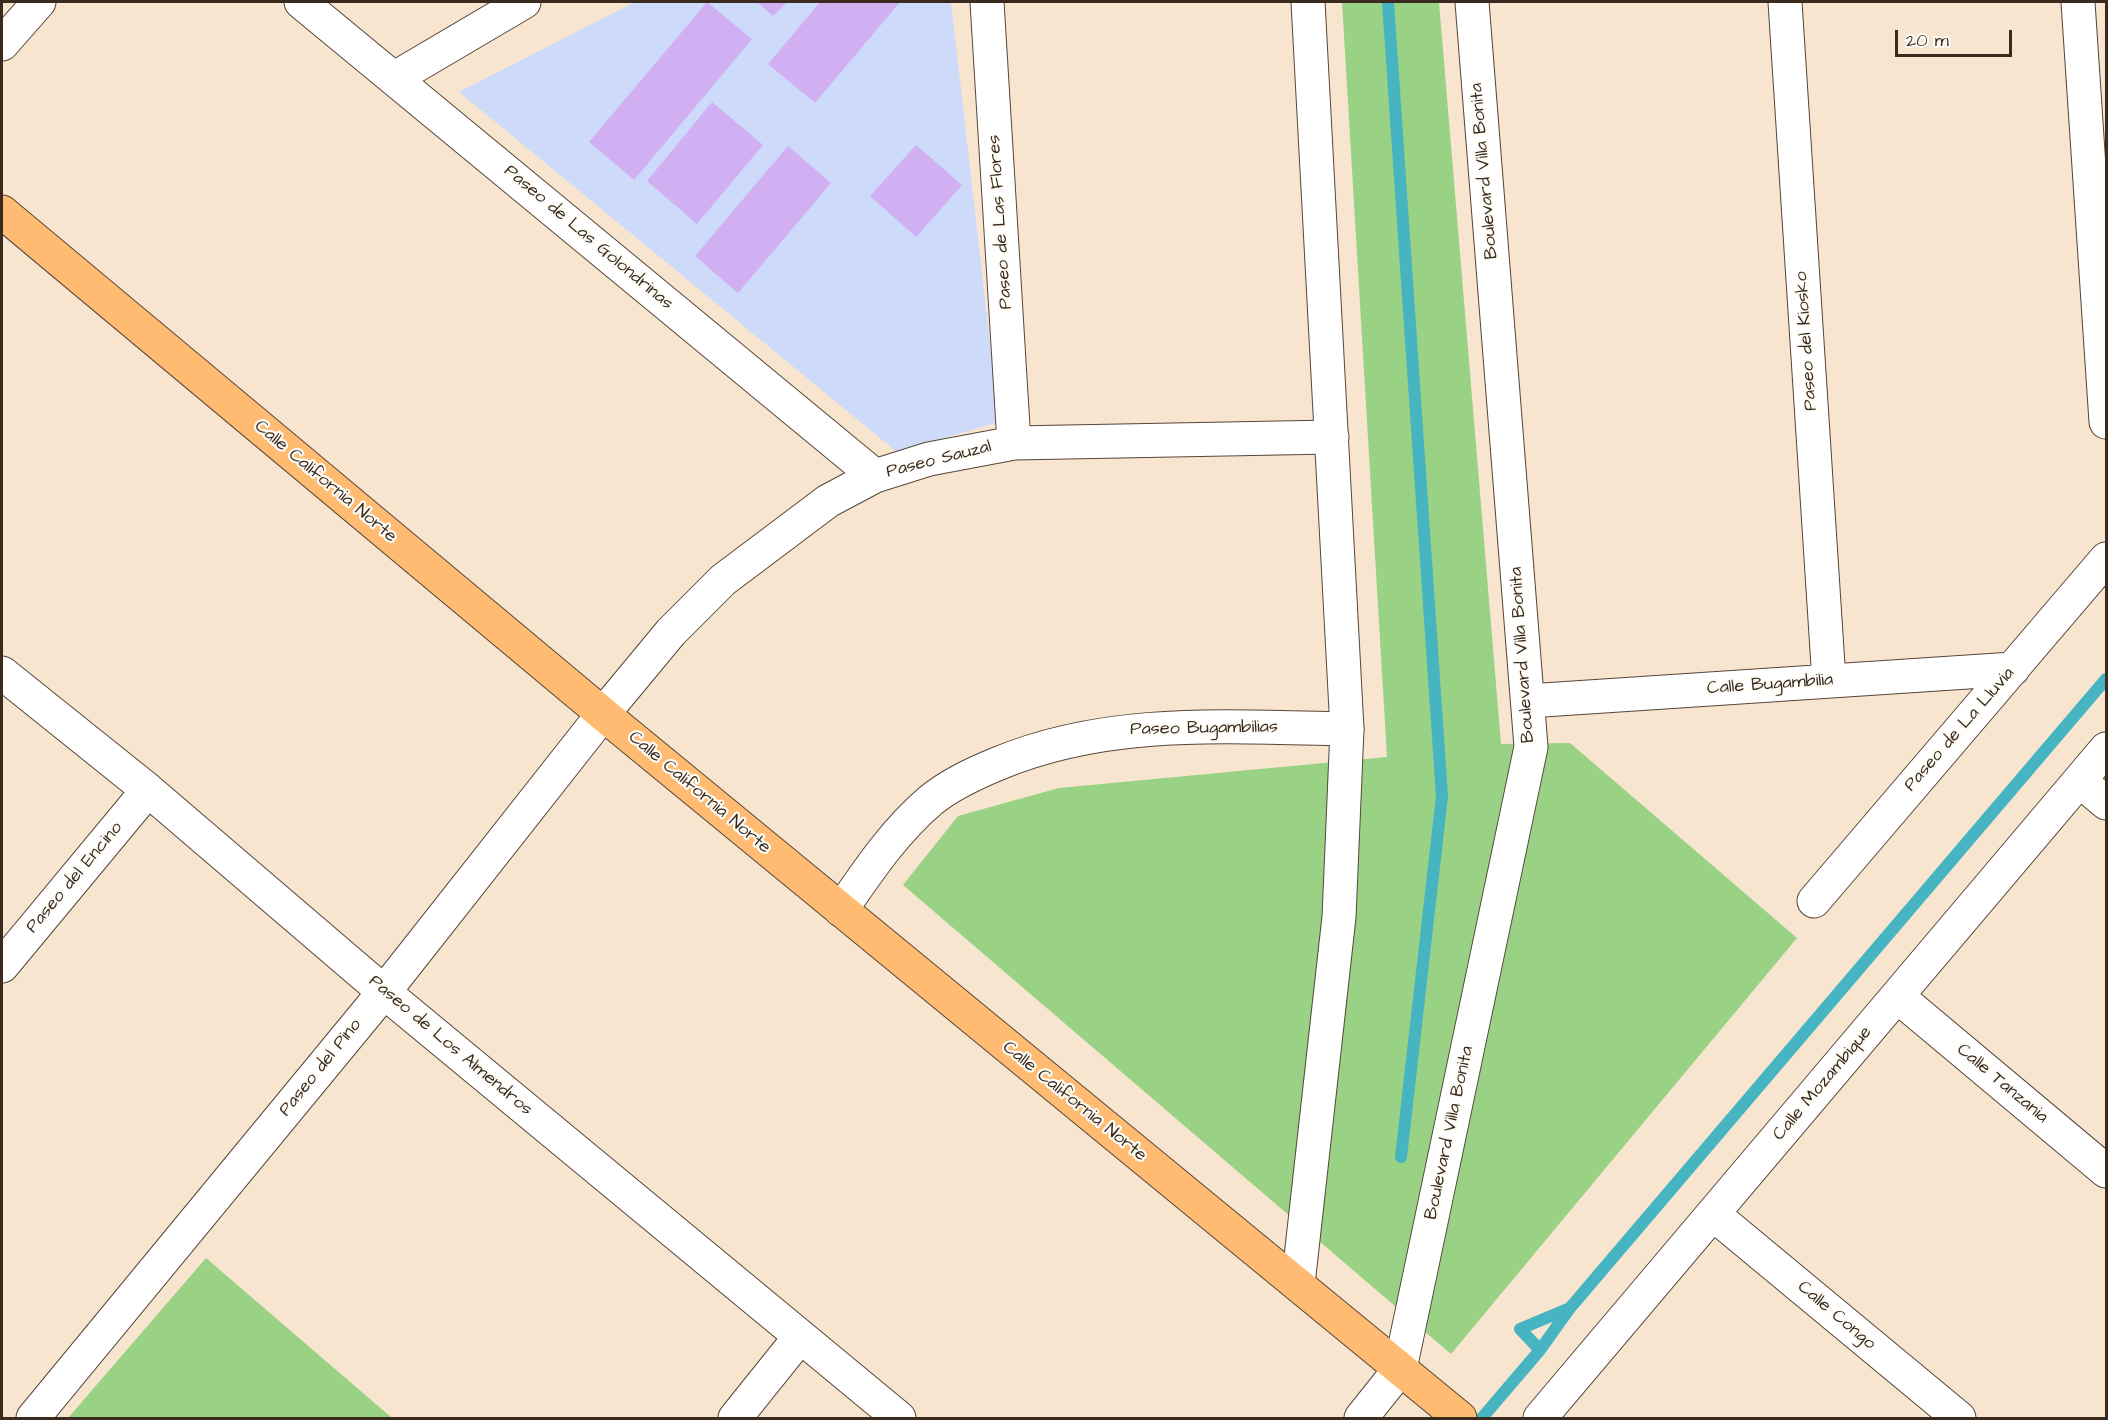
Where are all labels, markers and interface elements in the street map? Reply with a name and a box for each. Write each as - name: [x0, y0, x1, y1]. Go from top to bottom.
- scale bar: [1898, 18, 2015, 56]
- text: 20 m: [1906, 28, 1949, 53]
- street label: Boulevard Villa Bonita: [1467, 82, 1503, 260]
- street label: Paseo de Las Flores: [984, 134, 1018, 310]
- street label: Paseo de Las Golondrinas: [499, 161, 677, 315]
- street label: Paseo del Kiosko: [1791, 271, 1823, 411]
- street label: Calle California Norte: [249, 416, 401, 548]
- street label: Paseo Sauzal: [884, 437, 994, 483]
- street label: Boulevard Villa Bonita: [1506, 566, 1540, 744]
- street label: Paseo de La Lluvia: [1900, 664, 2020, 796]
- street label: Calle Bugambilia: [1706, 670, 1834, 700]
- street label: Paseo Bugambilias: [1130, 717, 1278, 741]
- street label: Calle California Norte: [623, 727, 775, 859]
- street label: Paseo del Encino: [22, 818, 128, 938]
- street label: Paseo de Los Almendros: [364, 971, 536, 1121]
- street label: Paseo del Pino: [275, 1015, 367, 1121]
- street label: Calle Mozambique: [1769, 1022, 1877, 1146]
- street label: Calle California Norte: [998, 1037, 1150, 1167]
- street label: Calle Tanzania: [1952, 1039, 2052, 1129]
- street label: Boulevard Villa Bonita: [1421, 1044, 1479, 1222]
- street label: Calle Congo: [1792, 1277, 1880, 1355]

